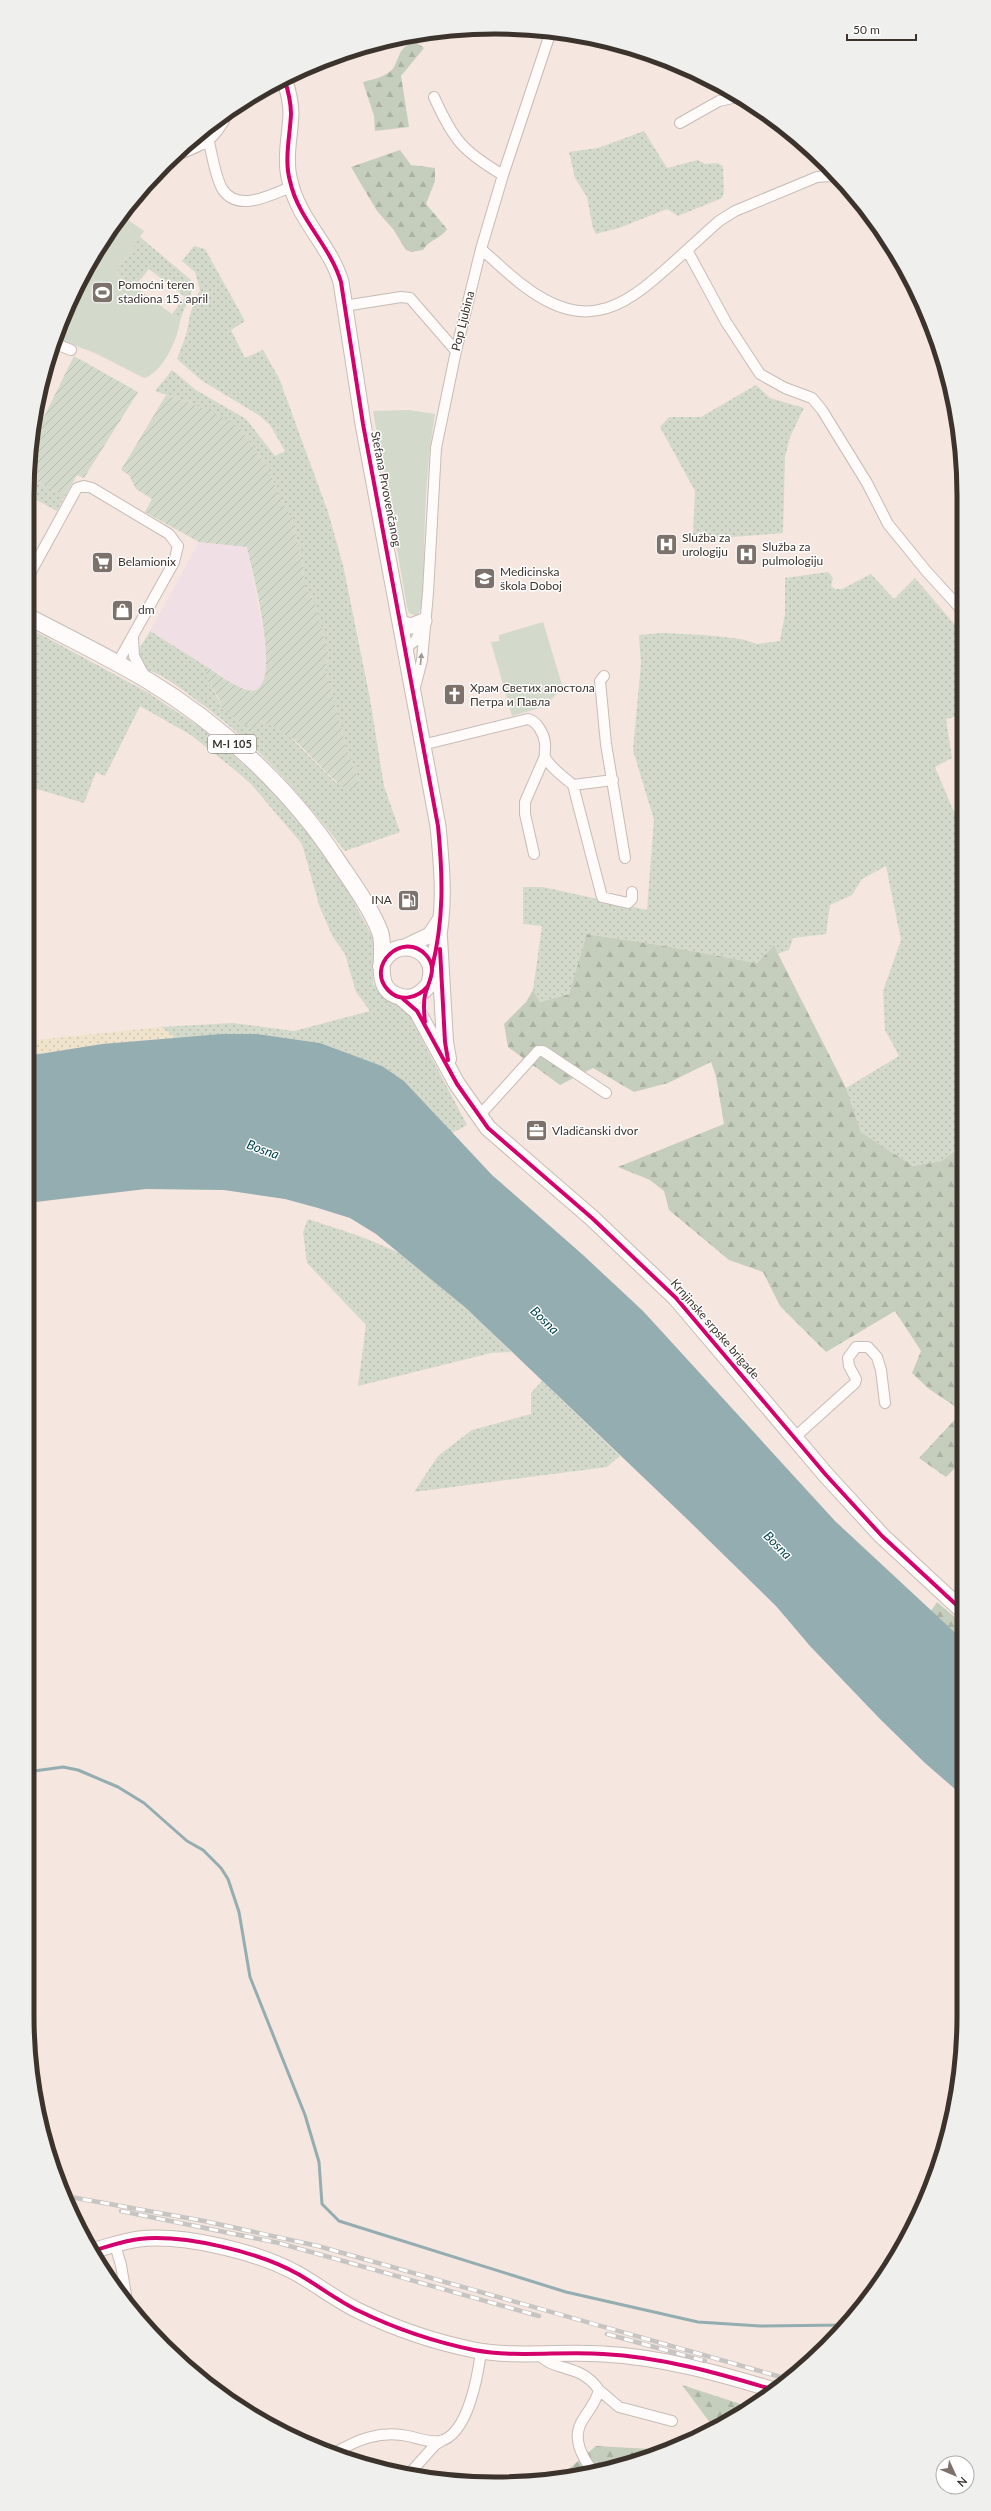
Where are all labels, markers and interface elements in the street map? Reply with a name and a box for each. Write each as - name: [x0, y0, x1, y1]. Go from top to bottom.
- scale bar: [847, 16, 916, 42]
- text: 50 m: [853, 22, 880, 37]
- place label: Pomoćni teren stadiona 15. april: [118, 277, 208, 306]
- sports icon: Pomoćni teren stadiona 15. april: [90, 279, 116, 305]
- street label: Pop Ljubina: [448, 289, 477, 353]
- street label: Stefana Prvovenčanog: [368, 430, 405, 548]
- place label: Služba za urologiju: [682, 530, 731, 559]
- hospital icon: Služba za urologiju: [653, 532, 679, 558]
- place label: Služba za pulmologiju: [762, 539, 823, 568]
- hospital icon: Služba za pulmologiju: [734, 541, 760, 567]
- supermarket icon: Belamionix: [90, 549, 116, 575]
- place label: Belamionix: [118, 554, 176, 569]
- place label: Medicinska škola Doboj: [500, 564, 562, 593]
- school or university icon: Medicinska škola Doboj: [472, 566, 498, 592]
- shop icon: dm: [109, 597, 135, 623]
- place label: dm: [138, 602, 155, 617]
- one-way arrow: [418, 653, 425, 665]
- place label: Храм Светих апостола Петра и Павла: [470, 680, 595, 709]
- church icon: Храм Светих апостола Петра и Павла: [442, 682, 468, 708]
- road number: M-I 105: [208, 735, 256, 753]
- fuel station icon: INA: [395, 887, 421, 913]
- place label: INA: [371, 892, 393, 907]
- office icon: Vladičanski dvor: [524, 1118, 550, 1144]
- place label: Vladičanski dvor: [552, 1123, 639, 1138]
- water label: Bosna: [245, 1136, 282, 1162]
- street label: Krnjinske srpske brigade: [668, 1276, 763, 1382]
- water label: Bosna: [527, 1303, 563, 1338]
- water label: Bosna: [761, 1528, 796, 1563]
- north arrow: [935, 2455, 975, 2495]
- text: N: [955, 2475, 970, 2490]

